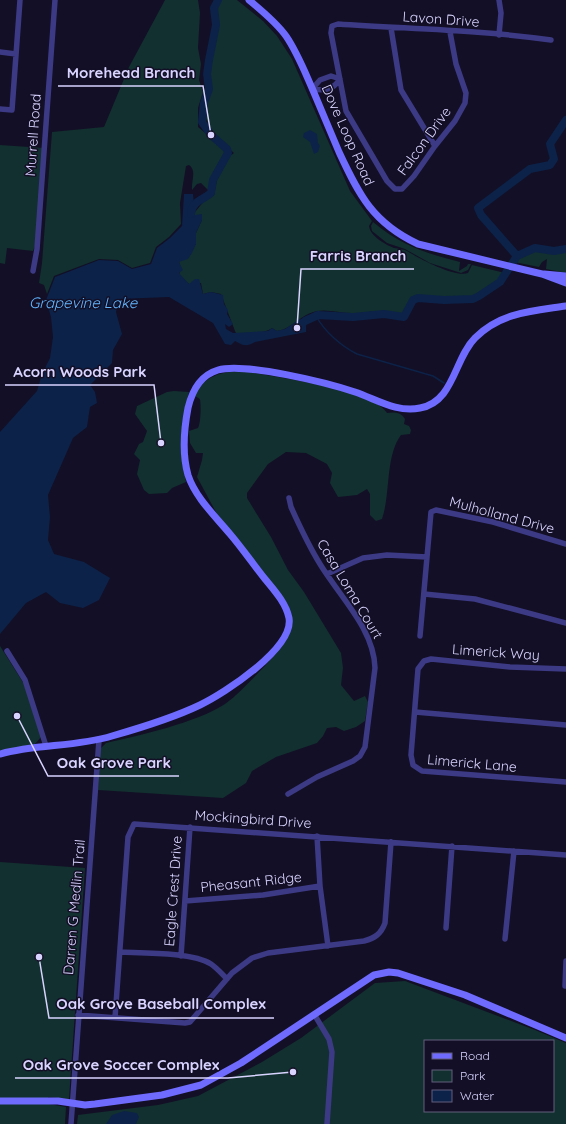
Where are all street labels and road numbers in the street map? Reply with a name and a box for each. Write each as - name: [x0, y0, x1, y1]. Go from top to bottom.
- street label: Lavon Drive: [402, 7, 480, 31]
- street label: Dove Loop Road: [318, 82, 378, 188]
- street label: Murrell Road: [21, 93, 45, 177]
- street label: Falcon Drive: [393, 103, 455, 179]
- street label: Mulholland Drive: [447, 492, 557, 538]
- street label: Casa Loma Court: [313, 536, 387, 642]
- street label: Limerick Way: [452, 640, 540, 664]
- street label: Limerick Lane: [426, 750, 518, 776]
- street label: Mockingbird Drive: [194, 806, 312, 832]
- street label: Eagle Crest Drive: [160, 835, 186, 947]
- street label: Darren G Medlin Trail: [59, 838, 89, 976]
- street label: Pheasant Ridge: [199, 868, 303, 896]

